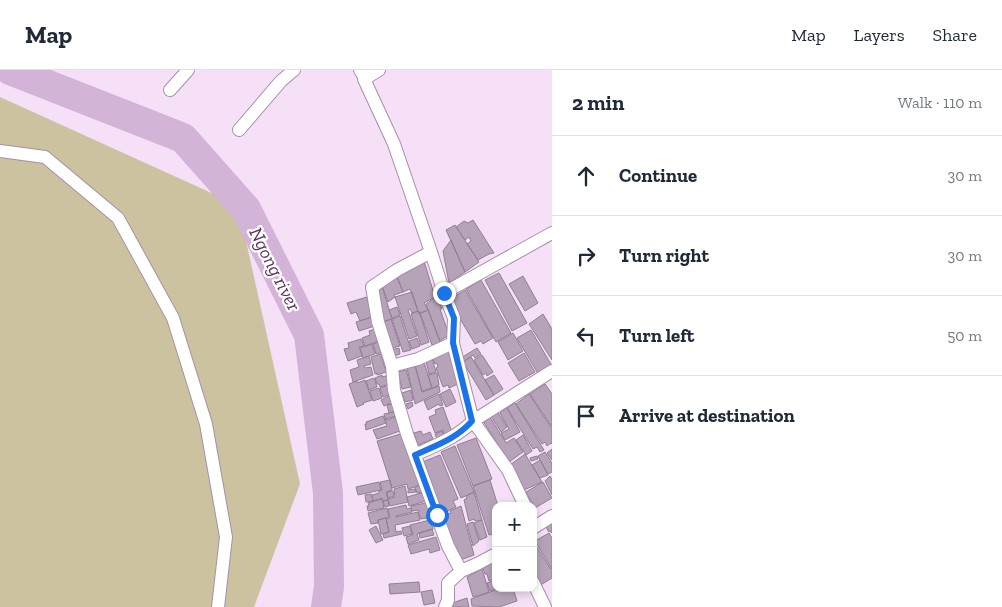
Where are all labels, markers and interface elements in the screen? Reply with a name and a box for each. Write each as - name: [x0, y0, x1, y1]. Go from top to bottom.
- text: Map: [25, 20, 72, 49]
- text: Map: [791, 24, 826, 46]
- text: Layers: [854, 24, 905, 46]
- text: Share: [933, 24, 977, 46]
- text: 2 min: [572, 90, 624, 115]
- text: Walk · 110 m: [898, 93, 982, 112]
- icon: ahead: [572, 162, 600, 190]
- text: Continue: [619, 164, 697, 187]
- text: 30 m: [948, 166, 982, 185]
- water label: Ngong river: [244, 223, 306, 315]
- icon: right: [572, 242, 600, 270]
- text: Turn right: [619, 244, 709, 267]
- text: 30 m: [948, 246, 982, 265]
- route end: [433, 282, 456, 305]
- icon: left: [572, 322, 600, 350]
- text: Turn left: [619, 324, 694, 347]
- text: 50 m: [947, 326, 982, 345]
- icon: arrive: [572, 402, 600, 430]
- text: Arrive at destination: [619, 404, 795, 427]
- map controls: [492, 502, 537, 592]
- button: +: [492, 502, 537, 547]
- route start: [426, 504, 449, 527]
- button: −: [492, 547, 537, 592]

